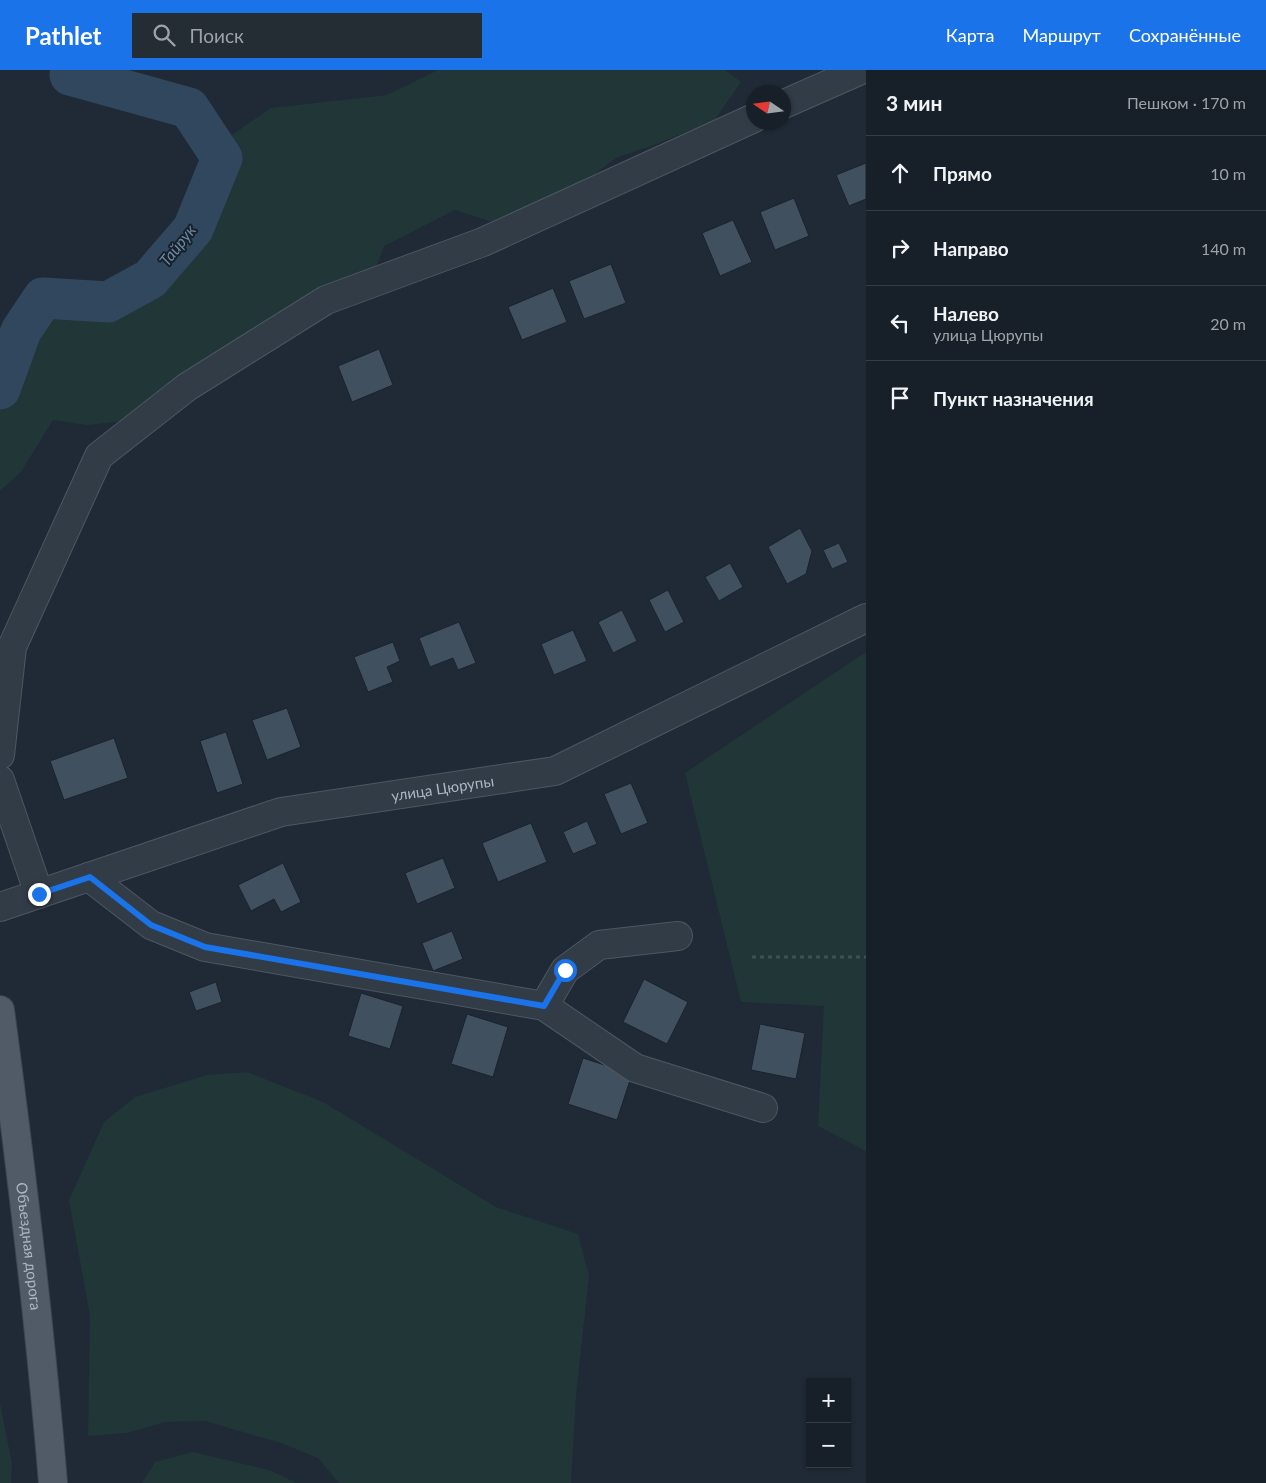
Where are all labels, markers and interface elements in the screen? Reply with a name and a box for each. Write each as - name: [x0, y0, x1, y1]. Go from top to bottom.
- search box: [132, 13, 482, 58]
- text: Pathlet: [25, 21, 102, 50]
- icon: search: [150, 21, 178, 49]
- text: Поиск: [190, 24, 244, 47]
- text: Карта: [946, 24, 994, 46]
- text: Маршрут: [1022, 24, 1101, 46]
- text: Сохранённые: [1129, 24, 1241, 46]
- north arrow: [746, 85, 791, 130]
- text: 3 мин: [886, 90, 943, 115]
- text: Пешком · 170 m: [1127, 93, 1246, 112]
- icon: ahead: [886, 159, 914, 187]
- text: Прямо: [933, 162, 992, 185]
- text: 10 m: [1210, 164, 1246, 183]
- water label: Тайрук: [155, 220, 199, 269]
- icon: right: [886, 234, 914, 262]
- text: Направо: [933, 237, 1009, 260]
- text: 140 m: [1201, 239, 1246, 258]
- text: Налево: [933, 302, 999, 325]
- icon: left: [886, 309, 914, 337]
- text: 20 m: [1210, 314, 1246, 333]
- text: улица Цюрупы: [933, 325, 1043, 344]
- icon: arrive: [886, 384, 914, 412]
- text: Пункт назначения: [933, 387, 1094, 410]
- street label: улица Цюрупы: [390, 771, 495, 804]
- route end: [28, 883, 51, 906]
- route start: [554, 959, 577, 982]
- street label: Объездная дорога: [13, 1181, 46, 1311]
- map controls: [806, 1378, 851, 1468]
- button: +: [806, 1378, 851, 1423]
- button: −: [806, 1423, 851, 1468]

